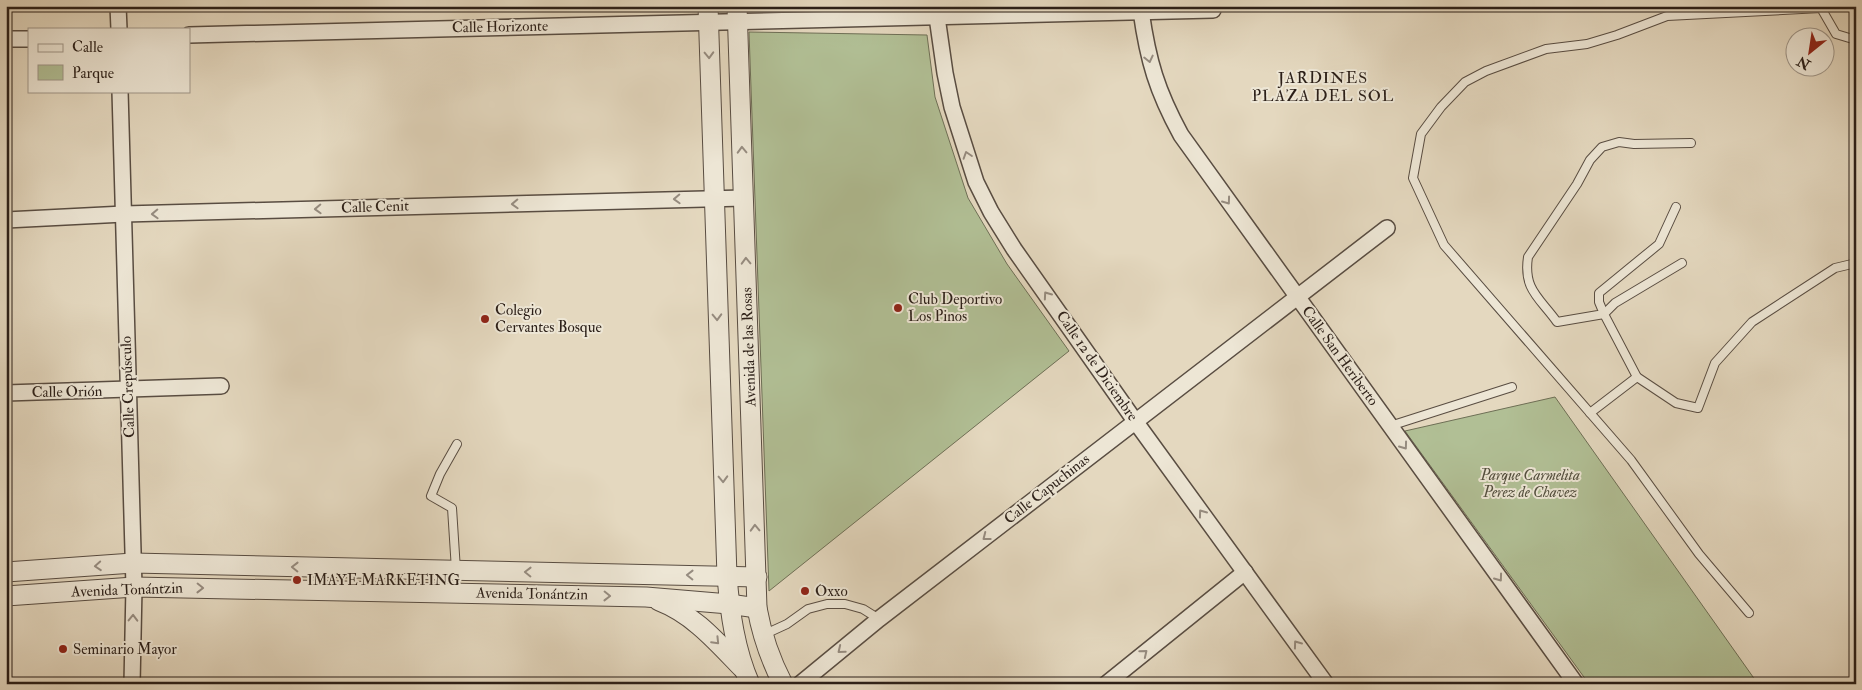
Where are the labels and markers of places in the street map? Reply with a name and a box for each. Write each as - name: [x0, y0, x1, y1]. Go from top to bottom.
- place label: Club Deportivo Los Pinos: [908, 290, 1002, 326]
- place label: Colegio Cervantes Bosque: [495, 301, 602, 337]
- marker: Club Deportivo Los Pinos: [892, 302, 904, 314]
- marker: Colegio Cervantes Bosque: [479, 313, 491, 325]
- place label: IMAYE MARKETING: [307, 571, 461, 590]
- marker: IMAYE MARKETING: [291, 574, 303, 586]
- place label: Oxxo: [815, 582, 848, 601]
- marker: Oxxo: [799, 585, 811, 597]
- place label: Seminario Mayor: [73, 640, 177, 659]
- marker: Seminario Mayor: [57, 643, 69, 655]

